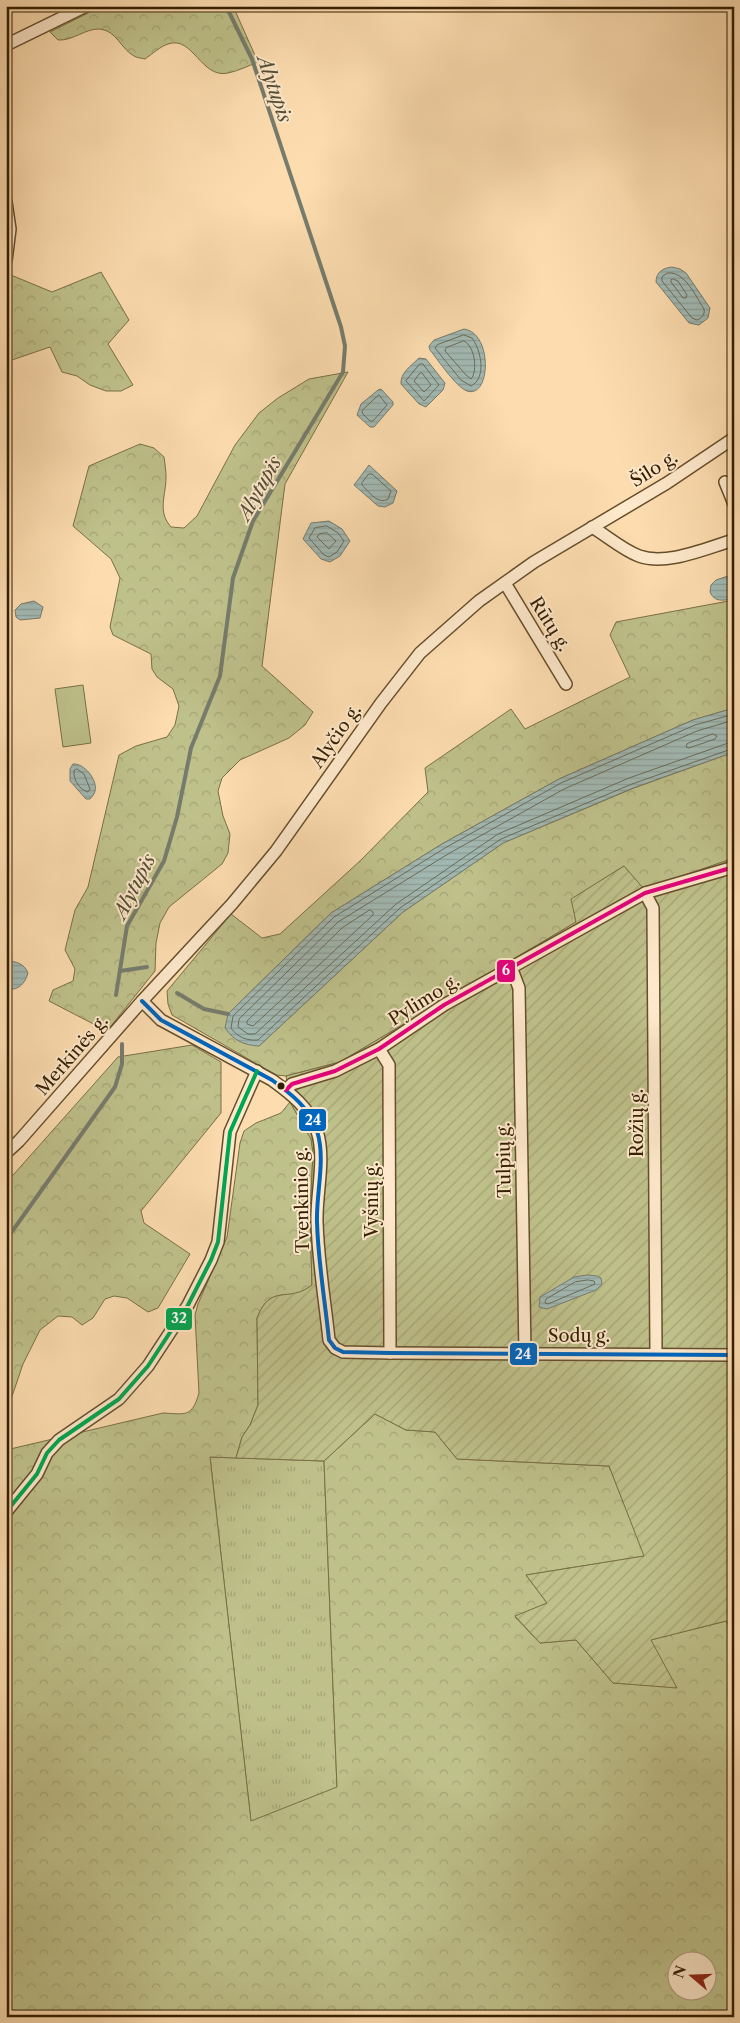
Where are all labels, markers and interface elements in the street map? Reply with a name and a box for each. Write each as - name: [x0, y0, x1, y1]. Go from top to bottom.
- water label: Alytupis: [251, 50, 297, 126]
- street label: Šilo g.: [625, 444, 682, 492]
- water label: Alytupis: [231, 452, 287, 527]
- street label: Rūtų g.: [525, 593, 575, 655]
- street label: Alyčio g.: [305, 700, 366, 773]
- water label: Alytupis: [107, 849, 161, 925]
- line badge: 6: [496, 959, 516, 983]
- text: 6: [502, 961, 510, 979]
- street label: Pylimo g.: [384, 970, 464, 1030]
- street label: Merkinės g.: [31, 1010, 113, 1100]
- unlabelled marker: [276, 1081, 286, 1091]
- street label: Rožių g.: [626, 1089, 648, 1157]
- line badge: 24: [298, 1108, 327, 1132]
- text: 24: [305, 1111, 321, 1129]
- street label: Tulpių g.: [492, 1122, 516, 1198]
- street label: Tvenkinio g.: [290, 1147, 314, 1253]
- street label: Vyšnių g.: [361, 1162, 383, 1239]
- line badge: 32: [165, 1307, 193, 1331]
- text: 32: [171, 1309, 187, 1327]
- street label: Sodų g.: [548, 1325, 610, 1347]
- line badge: 24: [509, 1342, 538, 1366]
- text: 24: [515, 1345, 531, 1363]
- north arrow: [668, 1950, 718, 2000]
- text: N: [669, 1963, 690, 1980]

